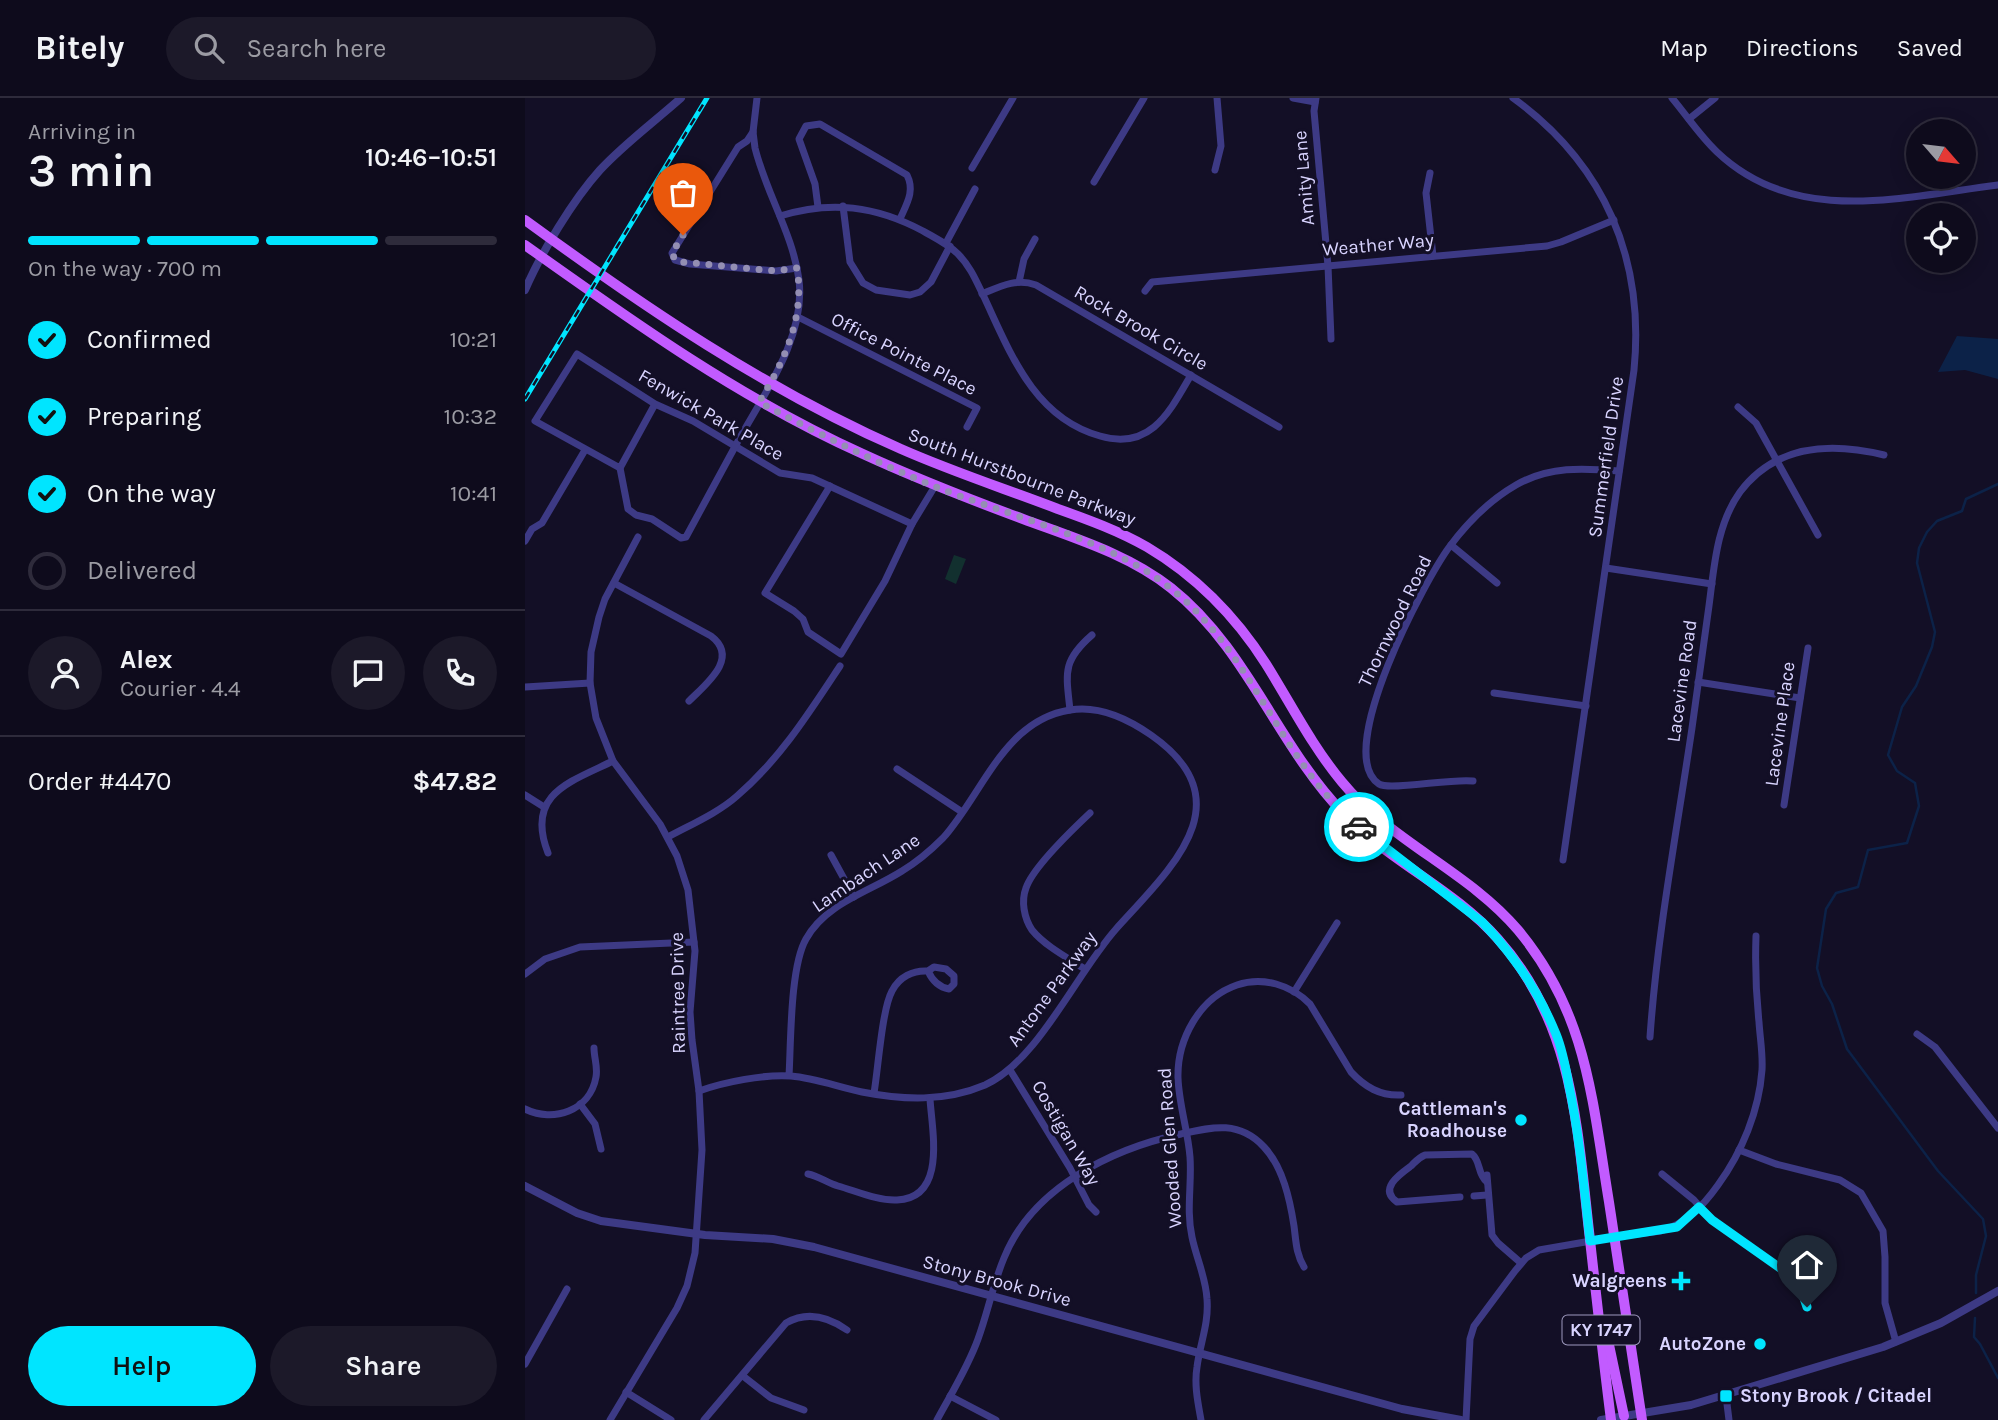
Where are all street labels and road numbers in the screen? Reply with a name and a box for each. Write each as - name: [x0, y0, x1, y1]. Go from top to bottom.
- street label: Amity Lane: [1289, 130, 1319, 226]
- street label: Weather Way: [1321, 229, 1435, 261]
- street label: Rock Brook Circle: [1070, 281, 1212, 375]
- street label: Office Pointe Place: [828, 308, 980, 400]
- street label: Fenwick Park Place: [634, 364, 788, 466]
- street label: Summerfield Drive: [1584, 375, 1628, 539]
- street label: South Hurstbourne Parkway: [905, 423, 1139, 531]
- street label: Thornwood Road: [1354, 552, 1436, 690]
- street label: Lacevine Road: [1663, 618, 1701, 744]
- street label: Lacevine Place: [1760, 660, 1800, 788]
- street label: Lambach Lane: [808, 829, 924, 917]
- street label: Antone Parkway: [1003, 927, 1101, 1051]
- street label: Raintree Drive: [666, 932, 690, 1054]
- street label: Wooded Glen Road: [1153, 1067, 1187, 1229]
- street label: Costigan Way: [1027, 1077, 1105, 1190]
- street label: Stony Brook Drive: [920, 1251, 1074, 1311]
- road number: KY 1747: [1563, 1316, 1639, 1344]

